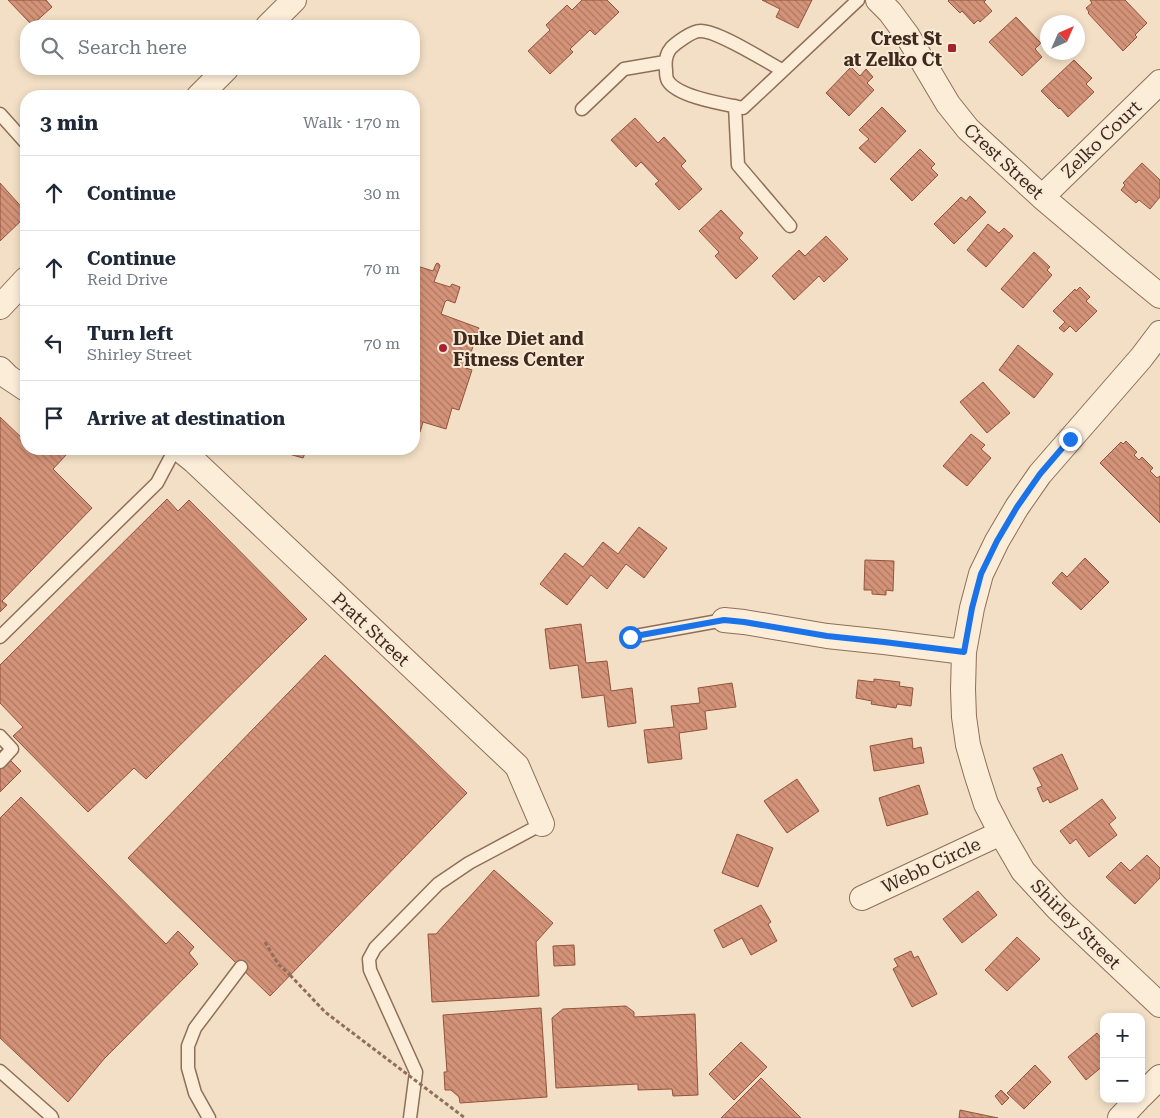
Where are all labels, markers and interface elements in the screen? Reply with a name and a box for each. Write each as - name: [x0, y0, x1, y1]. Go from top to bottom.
- north arrow: [1040, 15, 1085, 60]
- search box: [20, 20, 420, 75]
- place label: Crest St at Zelko Ct: [843, 28, 942, 70]
- icon: search: [38, 34, 66, 62]
- text: Search here: [78, 36, 187, 59]
- marker: Crest St at Zelko Ct: [946, 42, 958, 54]
- street label: Zelko Court: [1057, 96, 1145, 182]
- text: 3 min: [40, 111, 98, 135]
- text: Walk · 170 m: [303, 113, 400, 132]
- street label: Crest Street: [960, 119, 1048, 203]
- icon: ahead: [40, 179, 68, 207]
- text: Continue: [87, 182, 176, 205]
- text: 30 m: [363, 184, 400, 203]
- text: Continue: [87, 247, 176, 270]
- icon: ahead: [40, 254, 68, 282]
- text: 70 m: [363, 259, 400, 278]
- text: Reid Drive: [87, 270, 168, 289]
- text: Turn left: [87, 322, 173, 345]
- place label: Duke Diet and Fitness Center: [453, 328, 585, 370]
- icon: left: [40, 329, 68, 357]
- text: 70 m: [363, 334, 400, 353]
- marker: Duke Diet and Fitness Center: [437, 342, 449, 354]
- text: Shirley Street: [87, 345, 192, 364]
- icon: arrive: [40, 404, 68, 432]
- text: Arrive at destination: [87, 407, 285, 430]
- route end: [1059, 428, 1082, 451]
- street label: Pratt Street: [328, 588, 414, 670]
- route start: [619, 626, 642, 649]
- street label: Webb Circle: [878, 833, 984, 897]
- street label: Shirley Street: [1027, 875, 1125, 973]
- map controls: [1100, 1013, 1145, 1103]
- button: +: [1100, 1013, 1145, 1058]
- button: −: [1100, 1058, 1145, 1103]

